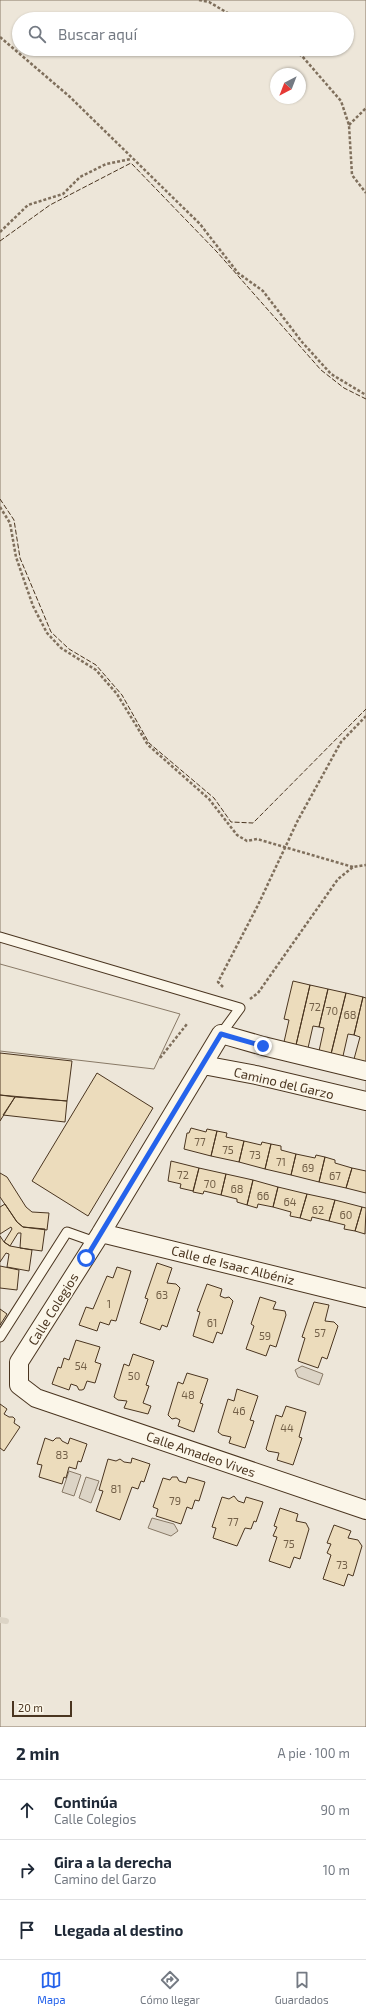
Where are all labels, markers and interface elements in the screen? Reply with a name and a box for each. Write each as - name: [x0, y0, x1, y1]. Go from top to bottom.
- search box: [12, 12, 354, 56]
- icon: search: [26, 23, 48, 45]
- text: Buscar aquí: [58, 25, 137, 43]
- north arrow: [270, 68, 306, 104]
- house number: 72: [309, 1000, 321, 1013]
- house number: 70: [326, 1004, 338, 1017]
- house number: 68: [344, 1008, 356, 1021]
- route end: [254, 1037, 272, 1055]
- street label: Camino del Garzo: [232, 1064, 336, 1102]
- house number: 77: [194, 1135, 206, 1148]
- house number: 75: [222, 1143, 234, 1156]
- house number: 73: [249, 1148, 261, 1161]
- house number: 71: [276, 1155, 286, 1168]
- house number: 69: [302, 1161, 314, 1174]
- house number: 72: [177, 1168, 189, 1181]
- house number: 67: [329, 1169, 341, 1182]
- house number: 70: [204, 1177, 216, 1190]
- house number: 68: [231, 1182, 243, 1195]
- house number: 66: [257, 1189, 269, 1202]
- house number: 64: [283, 1195, 297, 1208]
- house number: 62: [312, 1203, 324, 1216]
- house number: 60: [340, 1208, 352, 1221]
- street label: Calle de Isaac Albéniz: [170, 1242, 296, 1288]
- route start: [77, 1249, 95, 1267]
- street label: Calle Colegios: [24, 1270, 82, 1348]
- house number: 63: [156, 1288, 168, 1301]
- house number: 1: [107, 1297, 111, 1310]
- house number: 61: [207, 1316, 217, 1329]
- house number: 57: [314, 1326, 326, 1339]
- house number: 59: [259, 1329, 271, 1342]
- house number: 54: [75, 1359, 88, 1372]
- house number: 50: [128, 1369, 140, 1382]
- house number: 48: [181, 1388, 195, 1401]
- house number: 46: [232, 1404, 246, 1417]
- house number: 44: [280, 1421, 294, 1434]
- street label: Calle Amadeo Vives: [144, 1428, 258, 1480]
- house number: 83: [56, 1448, 68, 1461]
- house number: 81: [110, 1482, 122, 1495]
- house number: 79: [169, 1494, 181, 1507]
- house number: 77: [227, 1515, 239, 1528]
- house number: 75: [283, 1537, 295, 1550]
- house number: 73: [336, 1558, 348, 1571]
- scale bar: [12, 1699, 72, 1718]
- text: 20 m: [18, 1701, 43, 1714]
- text: 2 min: [16, 1743, 59, 1763]
- text: A pie · 100 m: [278, 1745, 350, 1761]
- text: Continúa: [54, 1793, 117, 1811]
- icon: ahead: [16, 1799, 38, 1821]
- text: 90 m: [320, 1802, 350, 1818]
- text: Calle Colegios: [54, 1811, 136, 1827]
- text: Gira a la derecha: [54, 1853, 172, 1871]
- icon: right: [16, 1859, 38, 1881]
- text: 10 m: [323, 1862, 350, 1878]
- text: Camino del Garzo: [54, 1871, 156, 1887]
- icon: arrive: [16, 1919, 38, 1941]
- text: Llegada al destino: [54, 1921, 183, 1939]
- tab: Mapa: [37, 1969, 65, 2006]
- tab: Cómo llegar: [140, 1969, 200, 2006]
- tab: Guardados: [275, 1969, 329, 2006]

